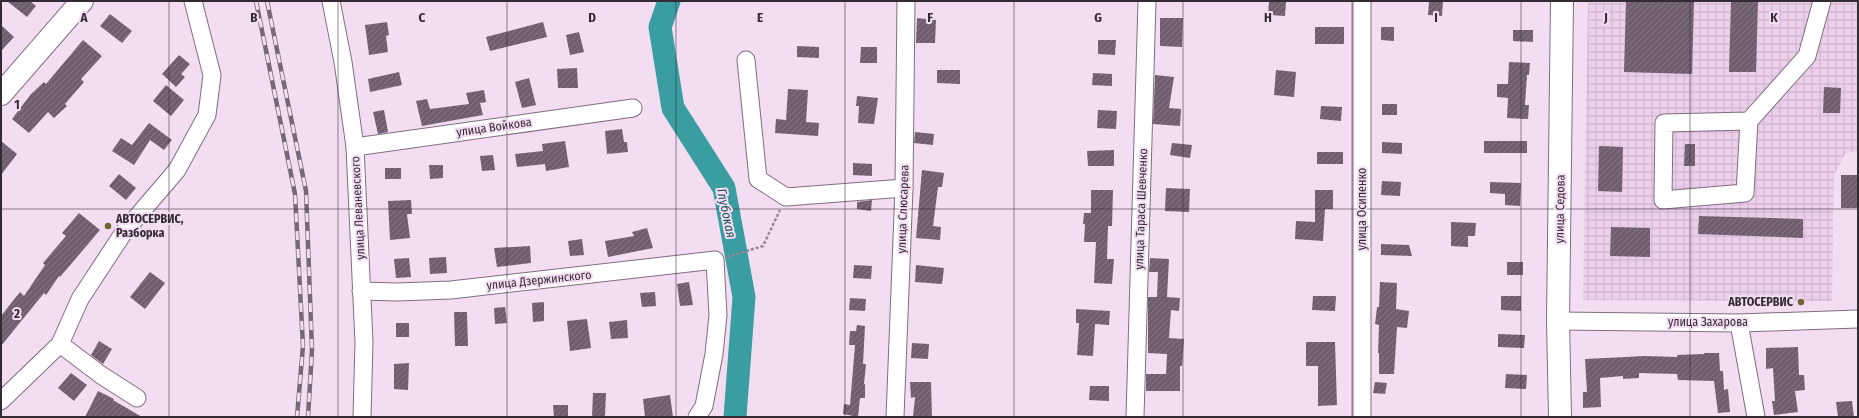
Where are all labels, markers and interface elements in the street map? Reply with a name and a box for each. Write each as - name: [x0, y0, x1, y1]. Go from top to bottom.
- text: A: [79, 10, 88, 25]
- text: B: [250, 10, 258, 25]
- text: C: [419, 10, 426, 25]
- text: D: [588, 10, 596, 25]
- text: E: [757, 10, 763, 25]
- text: F: [927, 10, 933, 25]
- text: G: [1094, 10, 1102, 25]
- text: H: [1264, 10, 1272, 25]
- text: I: [1434, 10, 1438, 25]
- text: J: [1603, 10, 1608, 25]
- text: K: [1770, 10, 1778, 25]
- text: 1: [14, 97, 20, 112]
- street label: улица Войкова: [455, 115, 533, 139]
- street label: улица Тараса Шевченко: [1132, 148, 1150, 270]
- street label: улица Леваневского: [348, 156, 368, 260]
- street label: улица Слюсарева: [894, 164, 912, 254]
- street label: улица Осипенко: [1355, 168, 1369, 250]
- street label: улица Седова: [1552, 174, 1568, 243]
- water label: Глубокая: [714, 187, 739, 239]
- place label: АВТОСЕРВИС, Разборка: [115, 212, 184, 240]
- marker: АВТОСЕРВИС, Разборка: [103, 221, 113, 231]
- street label: улица Дзержинского: [486, 268, 592, 292]
- place label: АВТОСЕРВИС: [1727, 295, 1794, 309]
- marker: АВТОСЕРВИС: [1796, 297, 1806, 307]
- text: 2: [13, 306, 20, 321]
- street label: улица Захарова: [1668, 315, 1748, 329]

